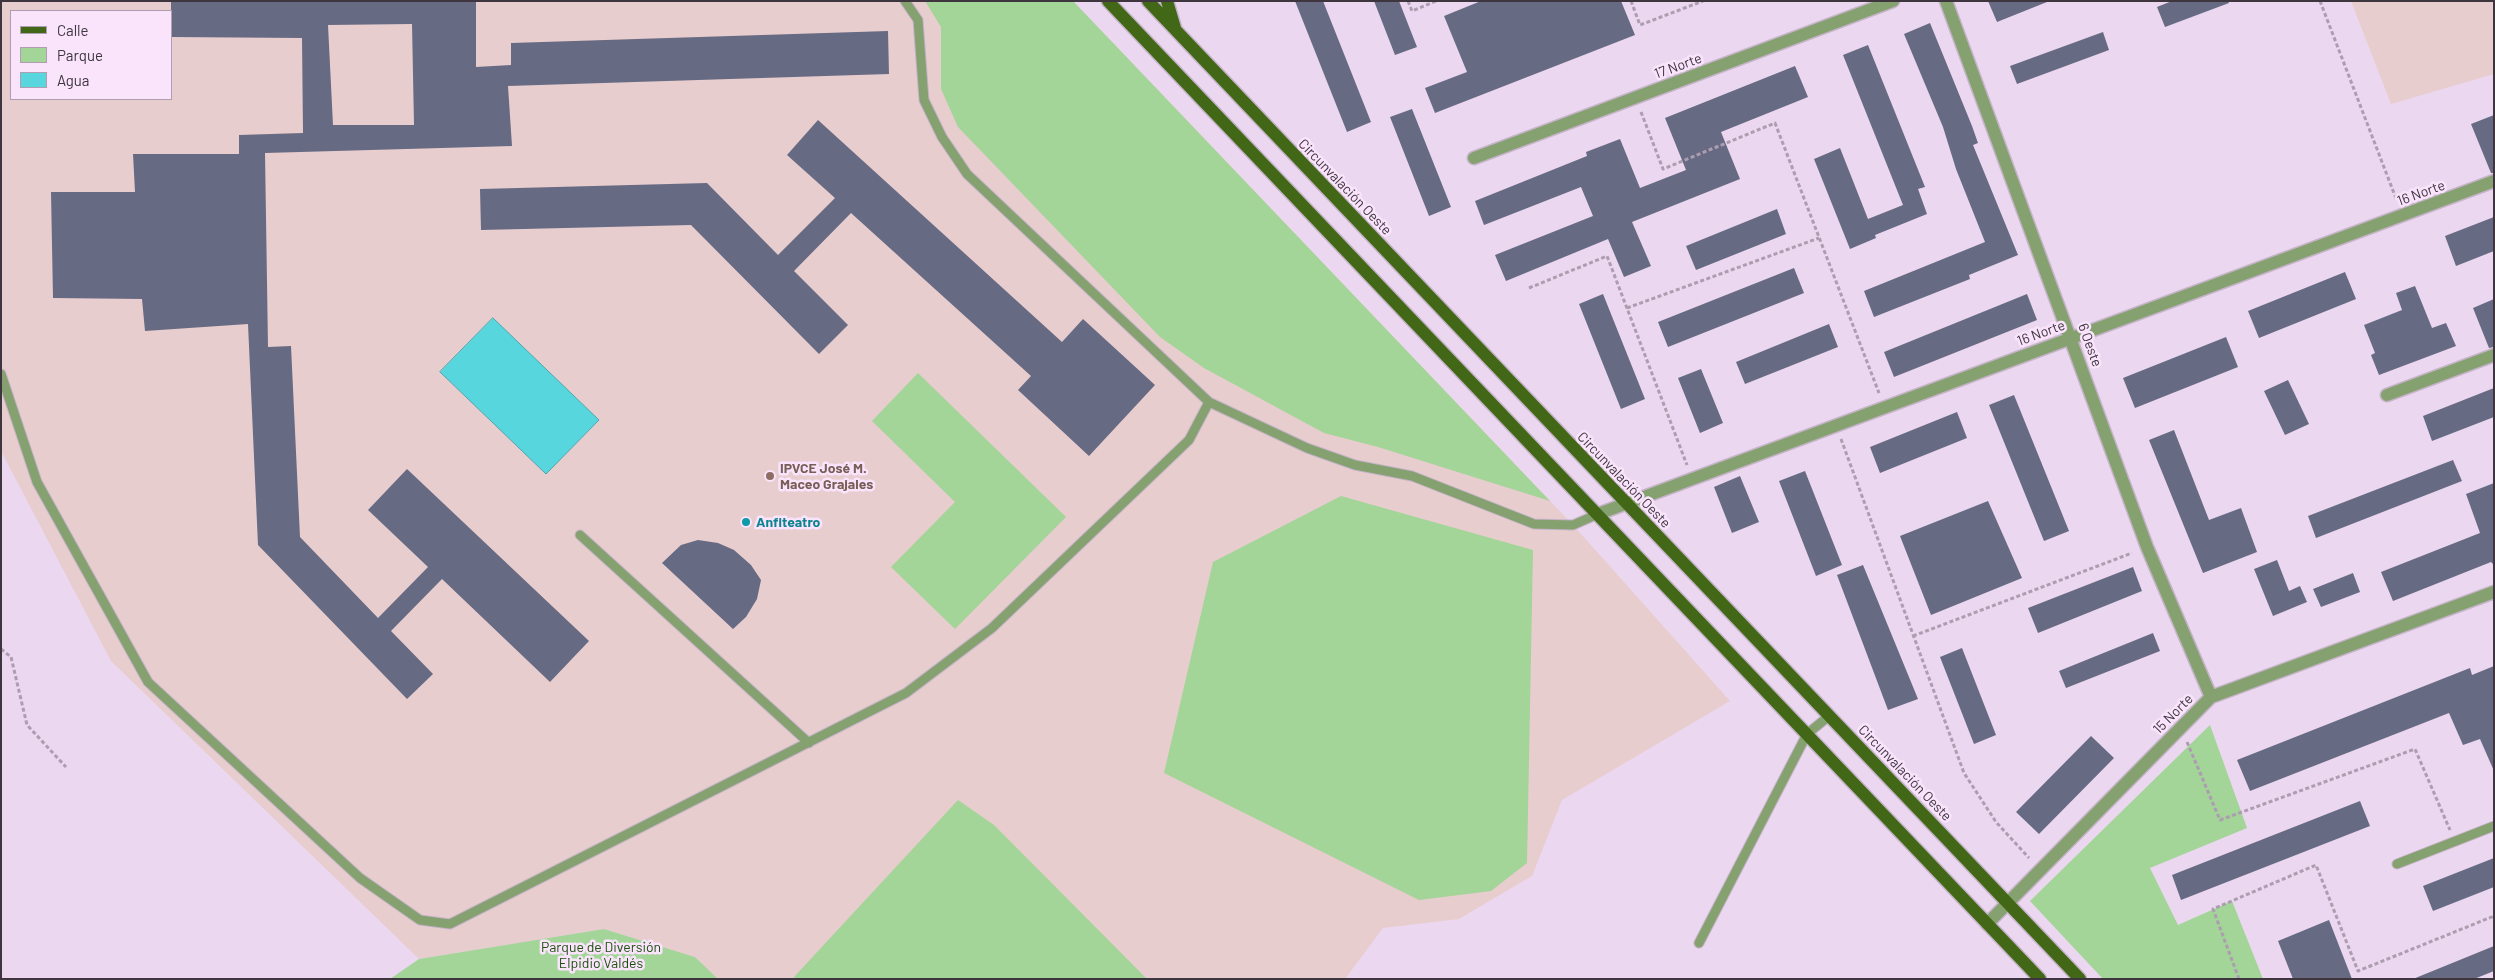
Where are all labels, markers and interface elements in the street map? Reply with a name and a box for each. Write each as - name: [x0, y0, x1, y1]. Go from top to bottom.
- legend: [10, 10, 172, 100]
- text: Calle: [57, 21, 89, 39]
- text: Parque: [57, 46, 103, 64]
- street label: 17 Norte: [1652, 50, 1704, 82]
- text: Agua: [57, 71, 90, 89]
- street label: Circunvalación Oeste: [1295, 135, 1395, 239]
- street label: 16 Norte: [2395, 177, 2447, 209]
- street label: 16 Norte: [2015, 317, 2067, 349]
- street label: 6 Oeste: [2074, 321, 2106, 369]
- street label: Circunvalación Oeste: [1574, 428, 1674, 532]
- place label: IPVCE José M. Maceo Grajales: [780, 460, 873, 492]
- marker: IPVCE José M. Maceo Grajales: [764, 470, 776, 482]
- place label: Anfiteatro: [756, 514, 820, 530]
- marker: Anfiteatro: [740, 516, 752, 528]
- street label: 15 Norte: [2150, 691, 2196, 737]
- street label: Circunvalación Oeste: [1855, 721, 1955, 825]
- park label: Parque de Diversión Elpidio Valdés: [541, 939, 661, 972]

